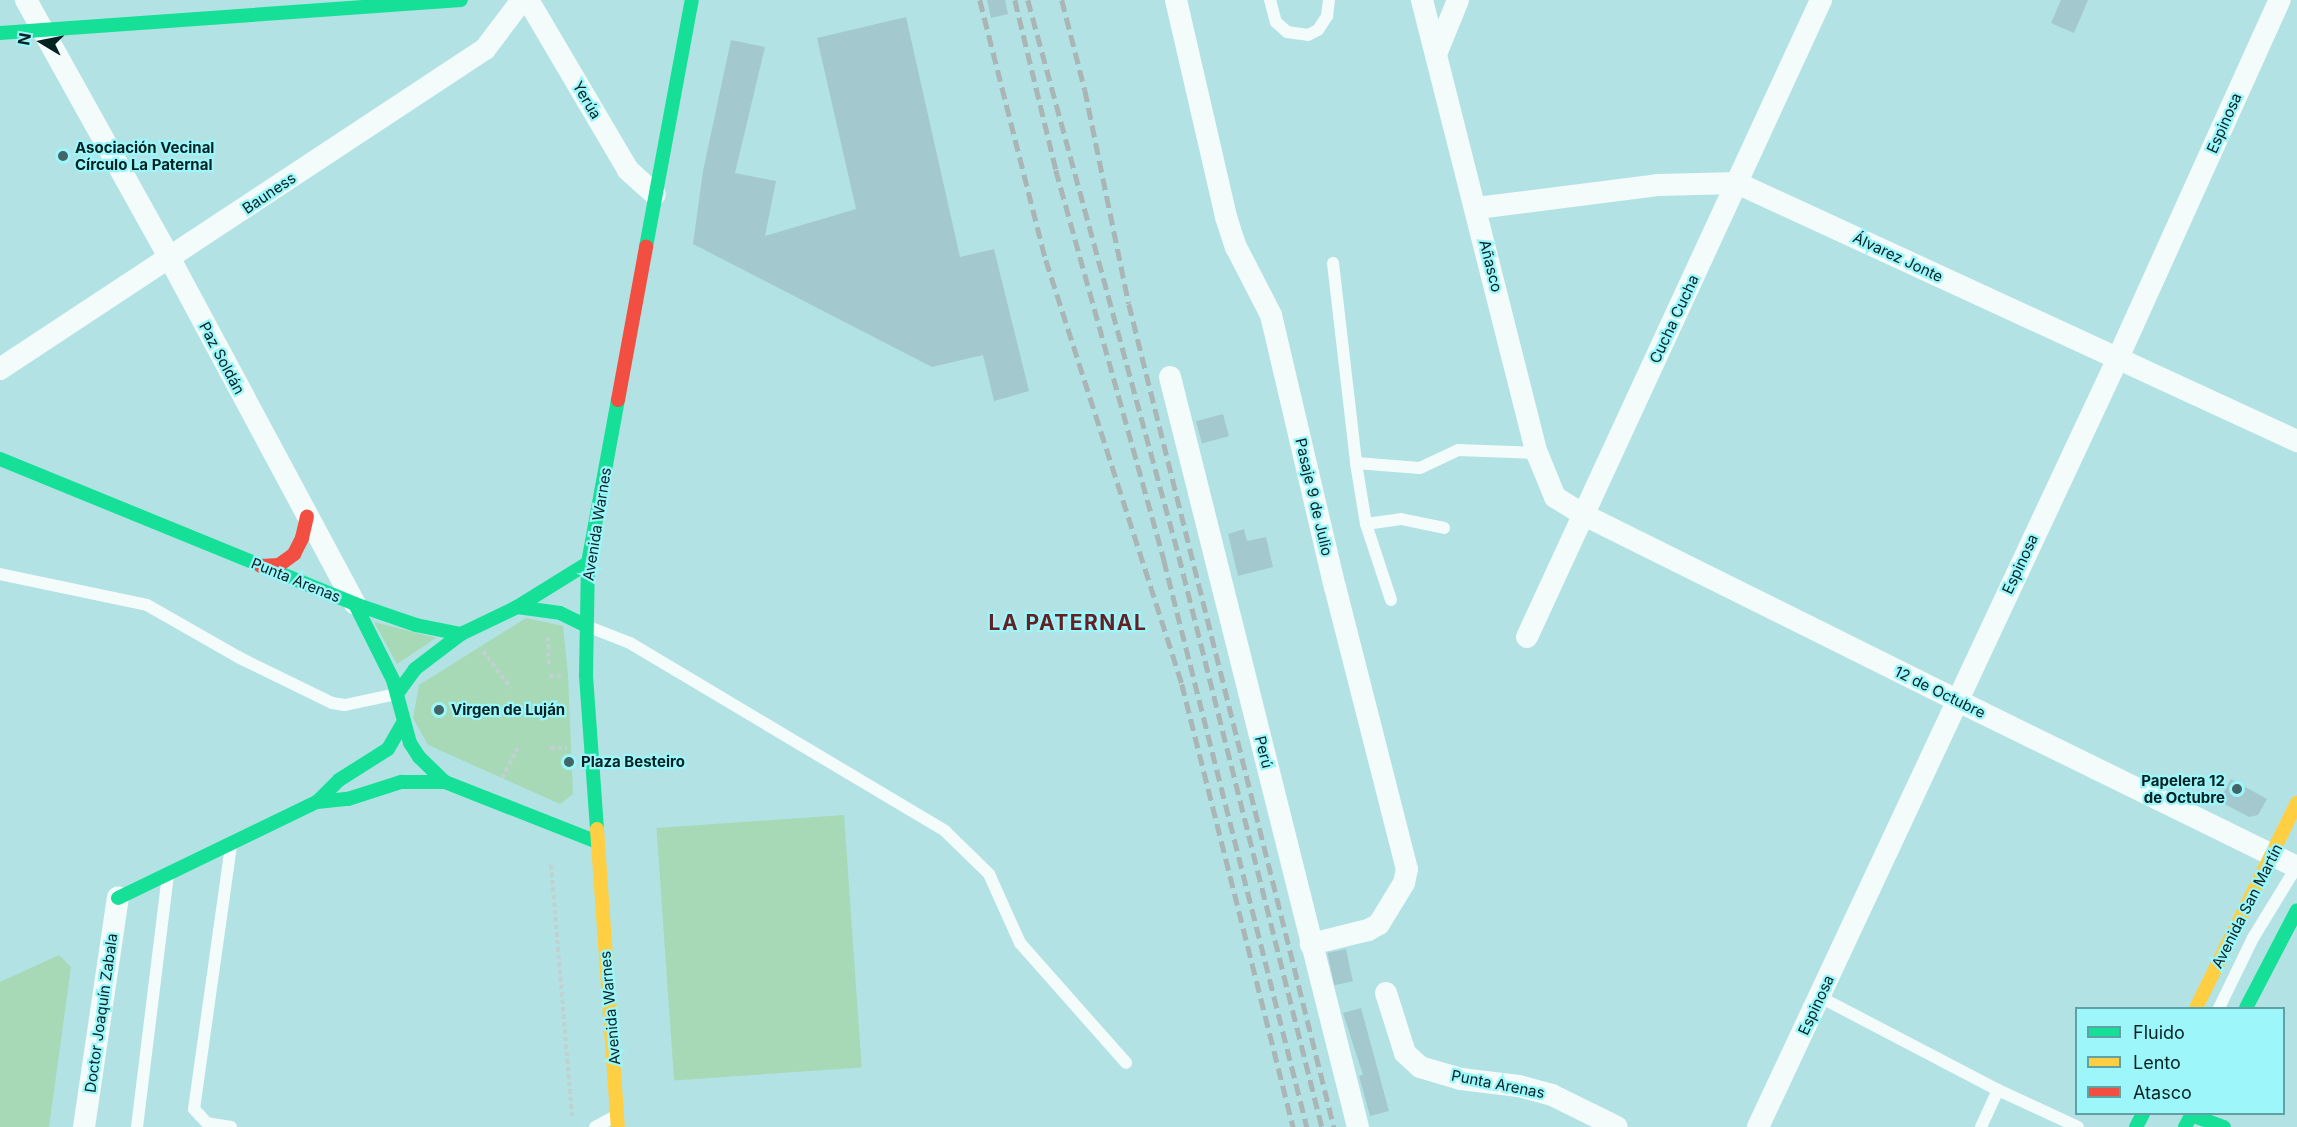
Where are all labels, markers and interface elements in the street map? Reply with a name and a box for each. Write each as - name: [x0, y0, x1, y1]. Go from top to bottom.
- north arrow: [12, 12, 72, 72]
- text: N: [13, 31, 35, 47]
- street label: Yerúa: [569, 78, 605, 122]
- street label: Espinosa: [2203, 90, 2245, 156]
- place label: Asociación Vecinal Círculo La Paternal: [75, 138, 214, 173]
- marker: Asociación Vecinal Círculo La Paternal: [56, 149, 70, 163]
- street label: Bauness: [239, 169, 299, 217]
- street label: Álvarez Jonte: [1850, 228, 1946, 286]
- street label: Añasco: [1476, 238, 1506, 294]
- street label: Cucha Cucha: [1646, 272, 1702, 366]
- street label: Paz Soldán: [195, 319, 249, 397]
- street label: Pasaje 9 de Julio: [1292, 436, 1336, 558]
- street label: Avenida Warnes: [579, 466, 615, 582]
- street label: Espinosa: [1998, 531, 2042, 597]
- street label: Punta Arenas: [249, 554, 343, 606]
- district label: LA PATERNAL: [989, 610, 1147, 636]
- street label: 12 de Octubre: [1892, 662, 1988, 722]
- place label: Virgen de Luján: [451, 701, 565, 719]
- marker: Virgen de Luján: [432, 703, 446, 717]
- street label: Perú: [1251, 734, 1277, 770]
- place label: Plaza Besteiro: [581, 753, 685, 771]
- marker: Plaza Besteiro: [562, 755, 576, 769]
- place label: Papelera 12 de Octubre: [2141, 771, 2225, 806]
- marker: Papelera 12 de Octubre: [2230, 782, 2244, 796]
- street label: Avenida San Martín: [2208, 841, 2286, 971]
- street label: Doctor Joaquín Zabala: [81, 932, 121, 1094]
- street label: Avenida Warnes: [596, 950, 624, 1066]
- street label: Espinosa: [1794, 972, 1838, 1038]
- legend: [2075, 1007, 2285, 1115]
- text: Fluido: [2133, 1022, 2185, 1043]
- text: Lento: [2133, 1052, 2181, 1073]
- street label: Punta Arenas: [1450, 1066, 1546, 1102]
- text: Atasco: [2133, 1082, 2192, 1103]

